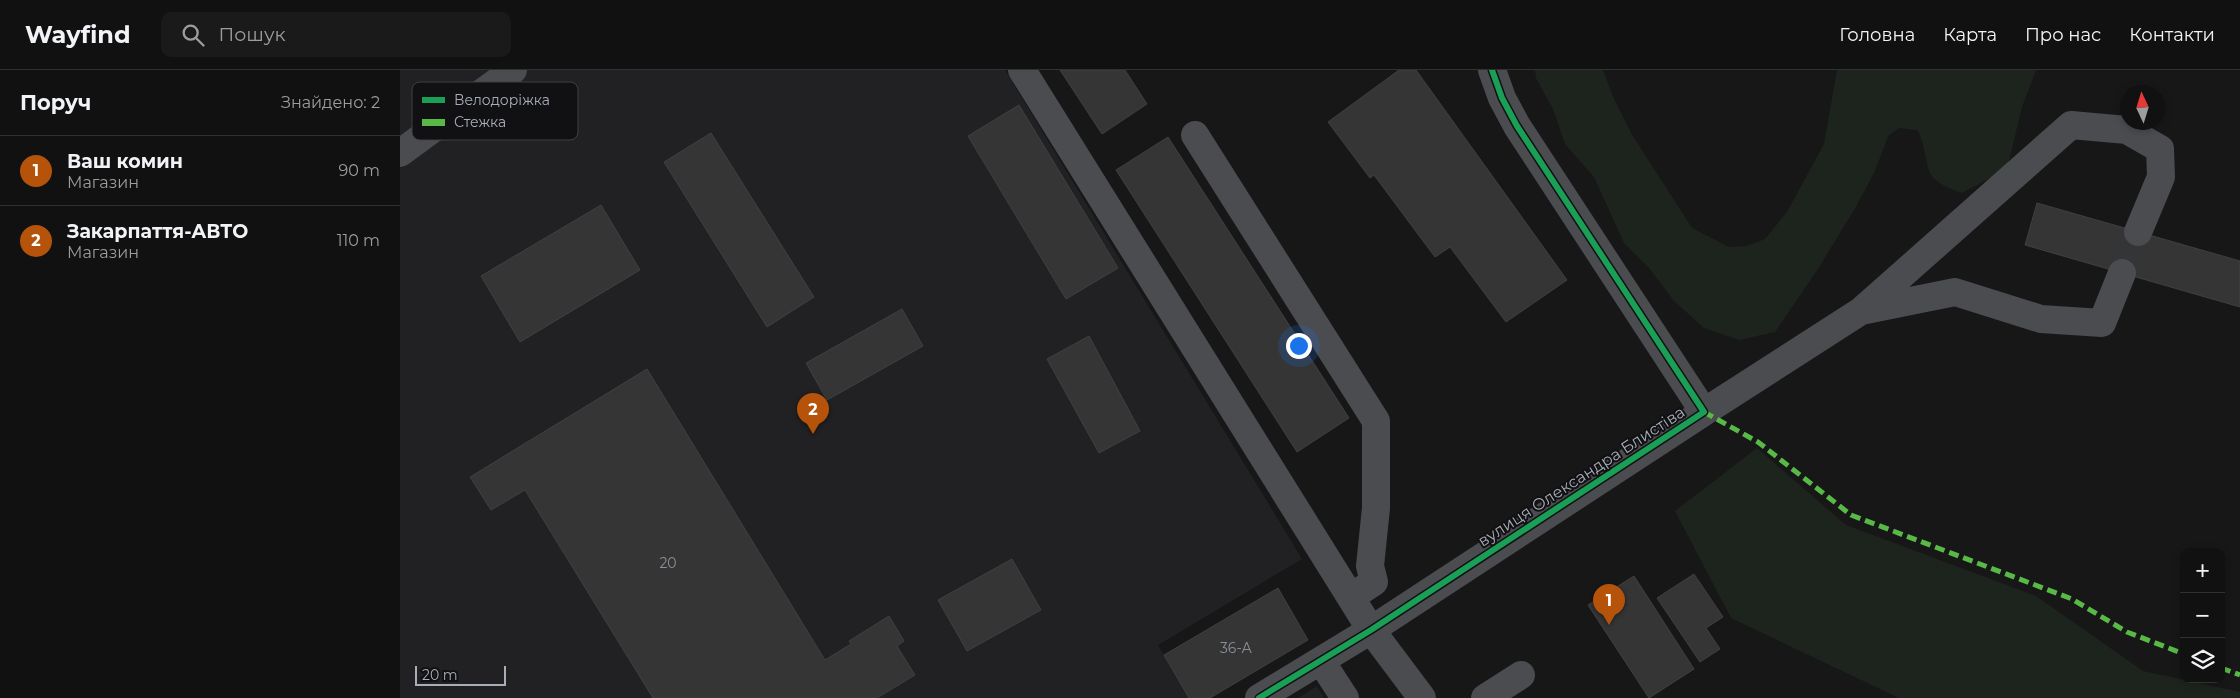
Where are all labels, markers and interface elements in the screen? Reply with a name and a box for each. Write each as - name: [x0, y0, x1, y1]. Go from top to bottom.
- search box: [161, 12, 511, 57]
- text: Wayfind: [25, 20, 131, 49]
- icon: search: [179, 21, 207, 49]
- text: Пошук: [219, 23, 286, 46]
- text: Головна: [1839, 24, 1915, 46]
- text: Карта: [1943, 24, 1997, 46]
- text: Про нас: [2025, 24, 2101, 46]
- text: Контакти: [2129, 24, 2215, 46]
- legend: [412, 82, 578, 140]
- north arrow: [2120, 85, 2165, 130]
- text: Поруч: [20, 90, 91, 115]
- text: Велодоріжка: [454, 91, 550, 109]
- text: Знайдено: 2: [281, 93, 380, 112]
- text: Стежка: [454, 113, 506, 131]
- text: Ваш комин: [67, 150, 183, 173]
- text: 1: [33, 161, 39, 180]
- text: 90 m: [338, 161, 380, 180]
- text: Магазин: [67, 173, 139, 192]
- text: Закарпаття-АВТО: [67, 220, 248, 243]
- text: 2: [31, 231, 41, 250]
- text: 110 m: [337, 231, 380, 250]
- text: Магазин: [67, 243, 139, 262]
- your location: [1286, 333, 1312, 359]
- pin: 2: [797, 393, 829, 434]
- street label: вулиця Олександра Блистіва: [1474, 402, 1688, 551]
- map controls: [2180, 548, 2225, 683]
- button: +: [2180, 548, 2225, 593]
- house number: 20: [659, 554, 677, 572]
- pin: 1: [1593, 584, 1625, 625]
- button: −: [2180, 593, 2225, 638]
- button: layers: [2180, 638, 2225, 683]
- house number: 36-А: [1220, 639, 1253, 657]
- scale bar: [415, 663, 506, 686]
- text: 20 m: [422, 666, 458, 684]

